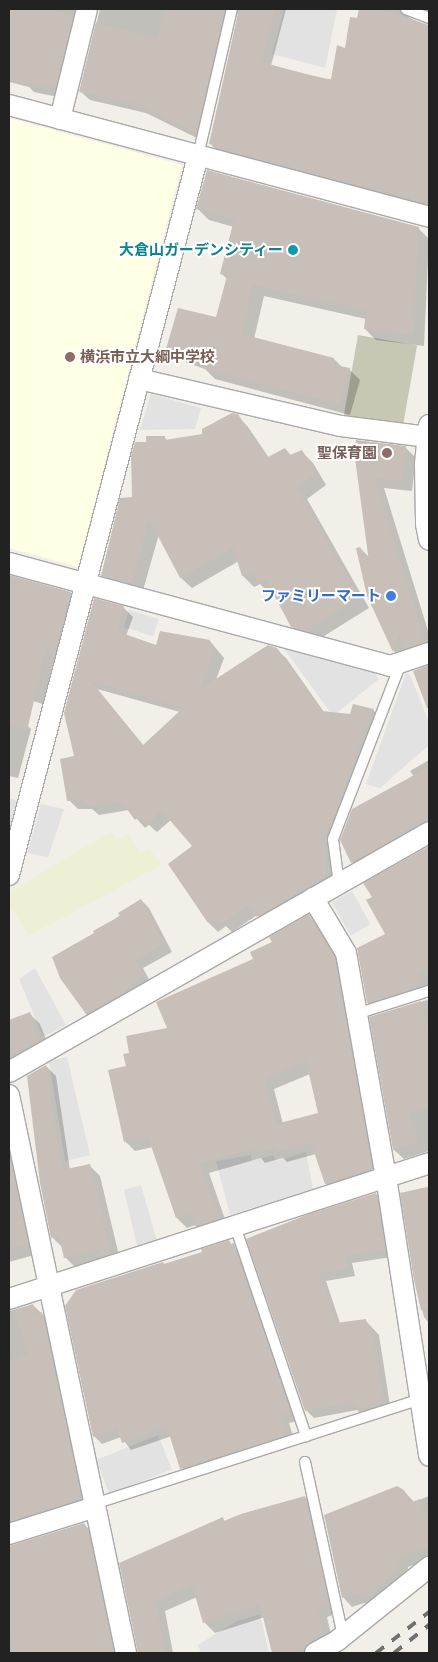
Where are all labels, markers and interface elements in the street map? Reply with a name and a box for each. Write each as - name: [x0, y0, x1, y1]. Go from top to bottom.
- place label: 大倉山ガーデンシティー: [118, 241, 283, 259]
- marker: 大倉山ガーデンシティー: [287, 244, 299, 256]
- place label: 横浜市立大綱中学校: [80, 348, 215, 366]
- marker: 横浜市立大綱中学校: [64, 351, 76, 363]
- place label: 聖保育園: [317, 444, 377, 462]
- marker: 聖保育園: [381, 447, 393, 459]
- place label: ファミリーマート: [261, 587, 381, 605]
- marker: ファミリーマート: [385, 590, 397, 602]

